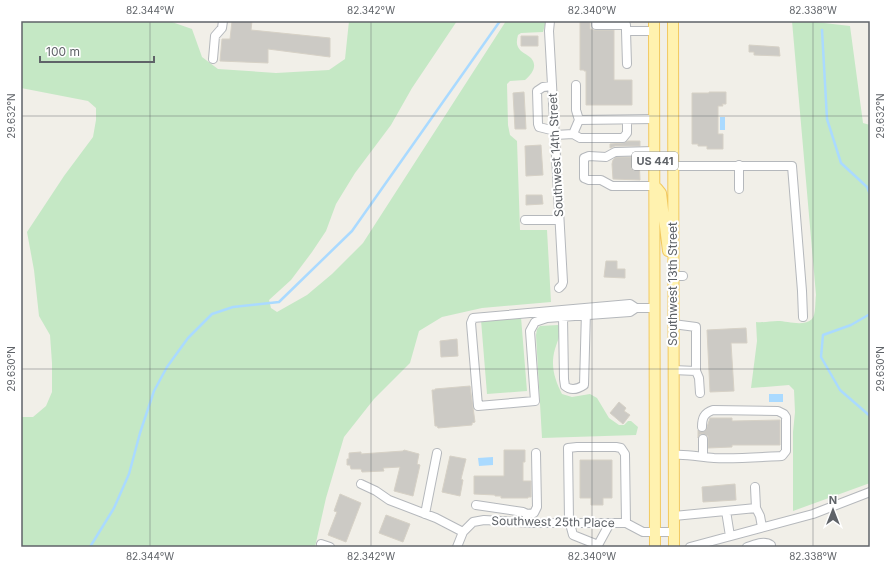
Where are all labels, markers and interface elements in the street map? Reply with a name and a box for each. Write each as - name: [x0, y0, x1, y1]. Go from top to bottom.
- text: 82.344°W: [126, 4, 174, 16]
- text: 82.342°W: [347, 4, 395, 16]
- text: 82.340°W: [568, 4, 616, 16]
- text: 82.338°W: [789, 4, 837, 16]
- scale bar: [40, 38, 154, 64]
- text: 100 m: [46, 44, 80, 59]
- text: 29.632°N: [5, 93, 17, 139]
- street label: Southwest 14th Street: [545, 93, 566, 217]
- text: 29.632°N: [874, 93, 886, 139]
- road number: US 441: [632, 152, 678, 170]
- street label: Southwest 13th Street: [665, 222, 680, 346]
- text: 29.630°N: [5, 346, 17, 392]
- text: 29.630°N: [874, 346, 886, 392]
- north arrow: [813, 490, 853, 530]
- text: N: [829, 493, 837, 507]
- street label: Southwest 25th Place: [491, 513, 615, 530]
- text: 82.344°W: [126, 550, 174, 562]
- text: 82.342°W: [347, 550, 395, 562]
- text: 82.340°W: [568, 550, 616, 562]
- text: 82.338°W: [789, 550, 837, 562]

